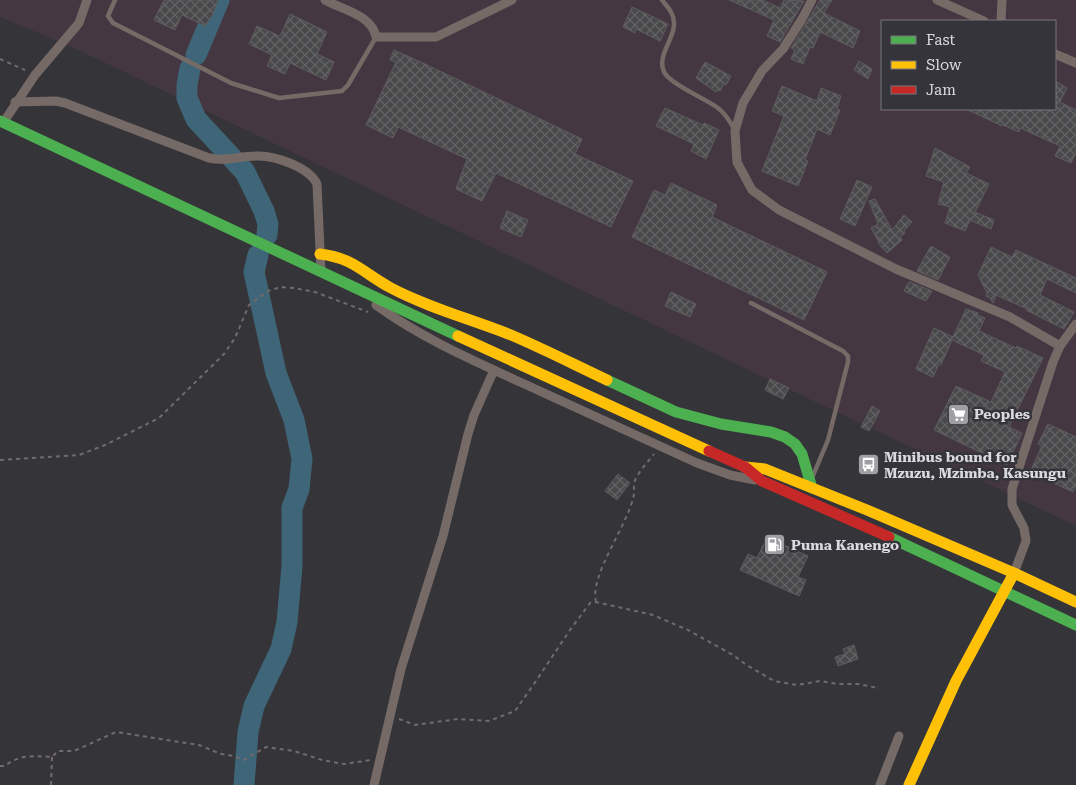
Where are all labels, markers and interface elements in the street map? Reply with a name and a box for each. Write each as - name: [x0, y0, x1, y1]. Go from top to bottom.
- legend: [881, 20, 1056, 110]
- text: Fast: [926, 31, 956, 49]
- text: Slow: [926, 56, 962, 74]
- text: Jam: [926, 81, 956, 99]
- supermarket icon: Peoples: [946, 402, 970, 426]
- place label: Peoples: [974, 406, 1030, 422]
- place label: Minibus bound for Mzuzu, Mzimba, Kasungu: [884, 449, 1066, 481]
- bus stop icon: Minibus bound for Mzuzu, Mzimba, Kasungu: [856, 453, 880, 477]
- fuel station icon: Puma Kanengo: [763, 533, 787, 557]
- place label: Puma Kanengo: [791, 537, 899, 553]

